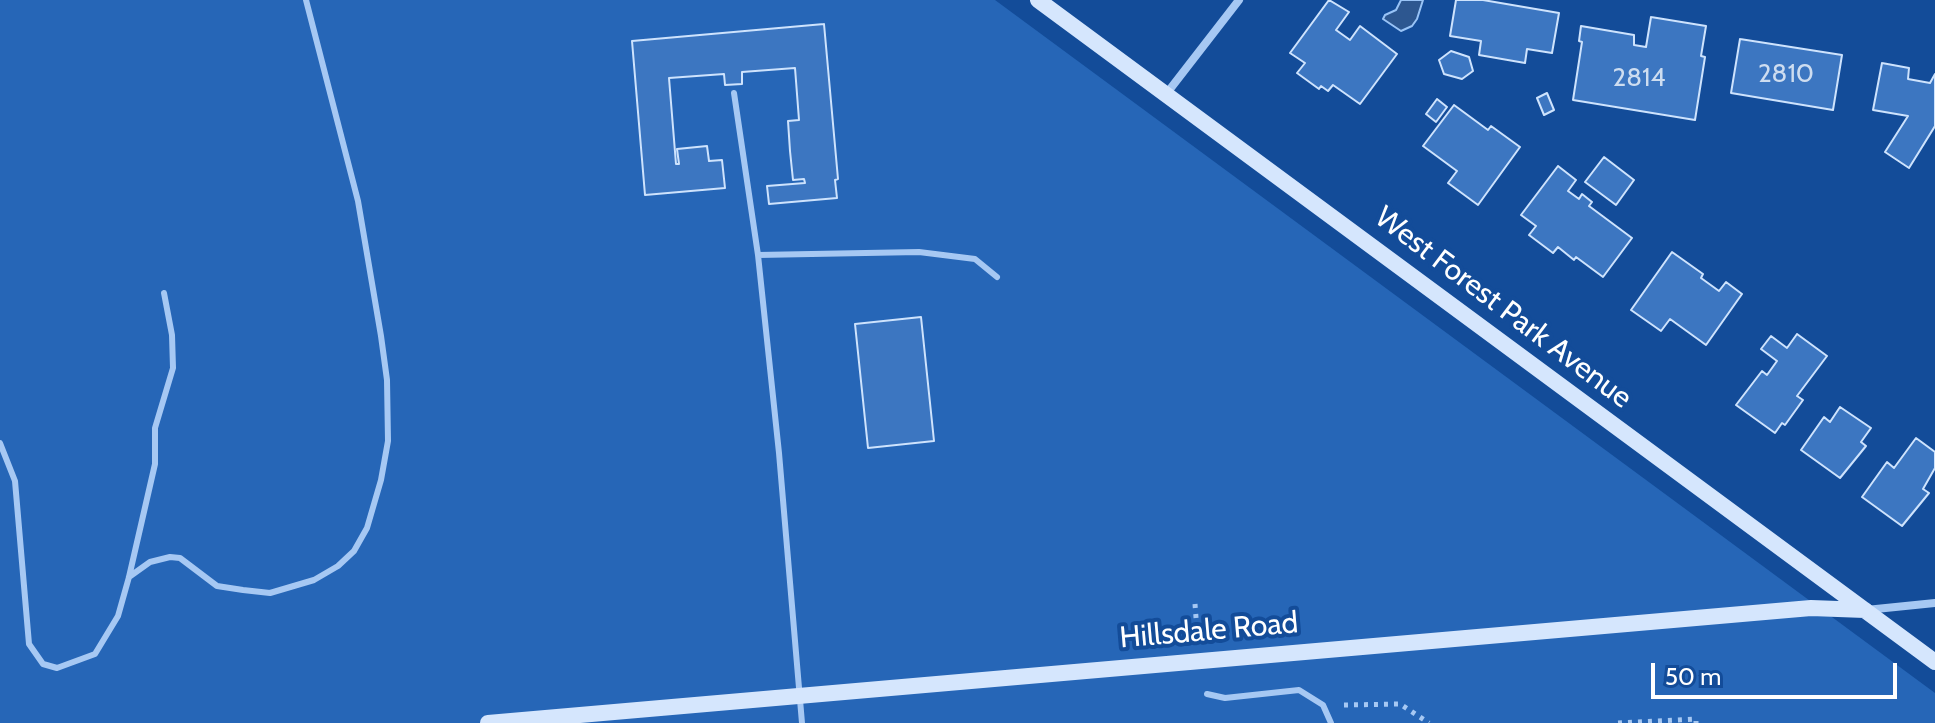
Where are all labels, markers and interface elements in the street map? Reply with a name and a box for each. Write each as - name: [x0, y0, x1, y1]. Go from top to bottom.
- house number: 2810: [1758, 58, 1814, 90]
- house number: 2814: [1613, 62, 1665, 94]
- street label: West Forest Park Avenue: [1367, 200, 1639, 416]
- street label: Hillsdale Road: [1118, 605, 1300, 657]
- scale bar: [1655, 647, 1901, 697]
- text: 50 m: [1665, 662, 1721, 691]

